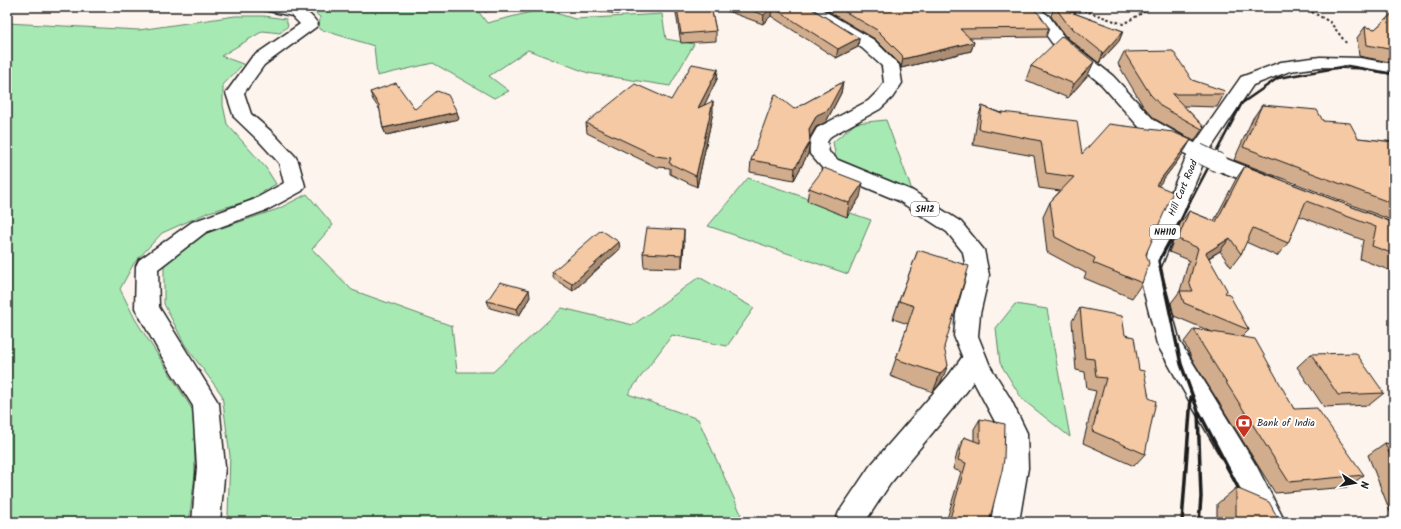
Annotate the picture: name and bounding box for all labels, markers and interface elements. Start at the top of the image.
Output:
street label: Hill Cart Road [1164,156,1202,219]
road number: SH12 [911,202,939,216]
road number: NH110 [1150,225,1180,239]
bank icon: Bank of India [1234,413,1254,438]
place label: Bank of India [1257,415,1315,431]
north arrow [1335,463,1375,503]
text: N [1354,480,1373,490]

